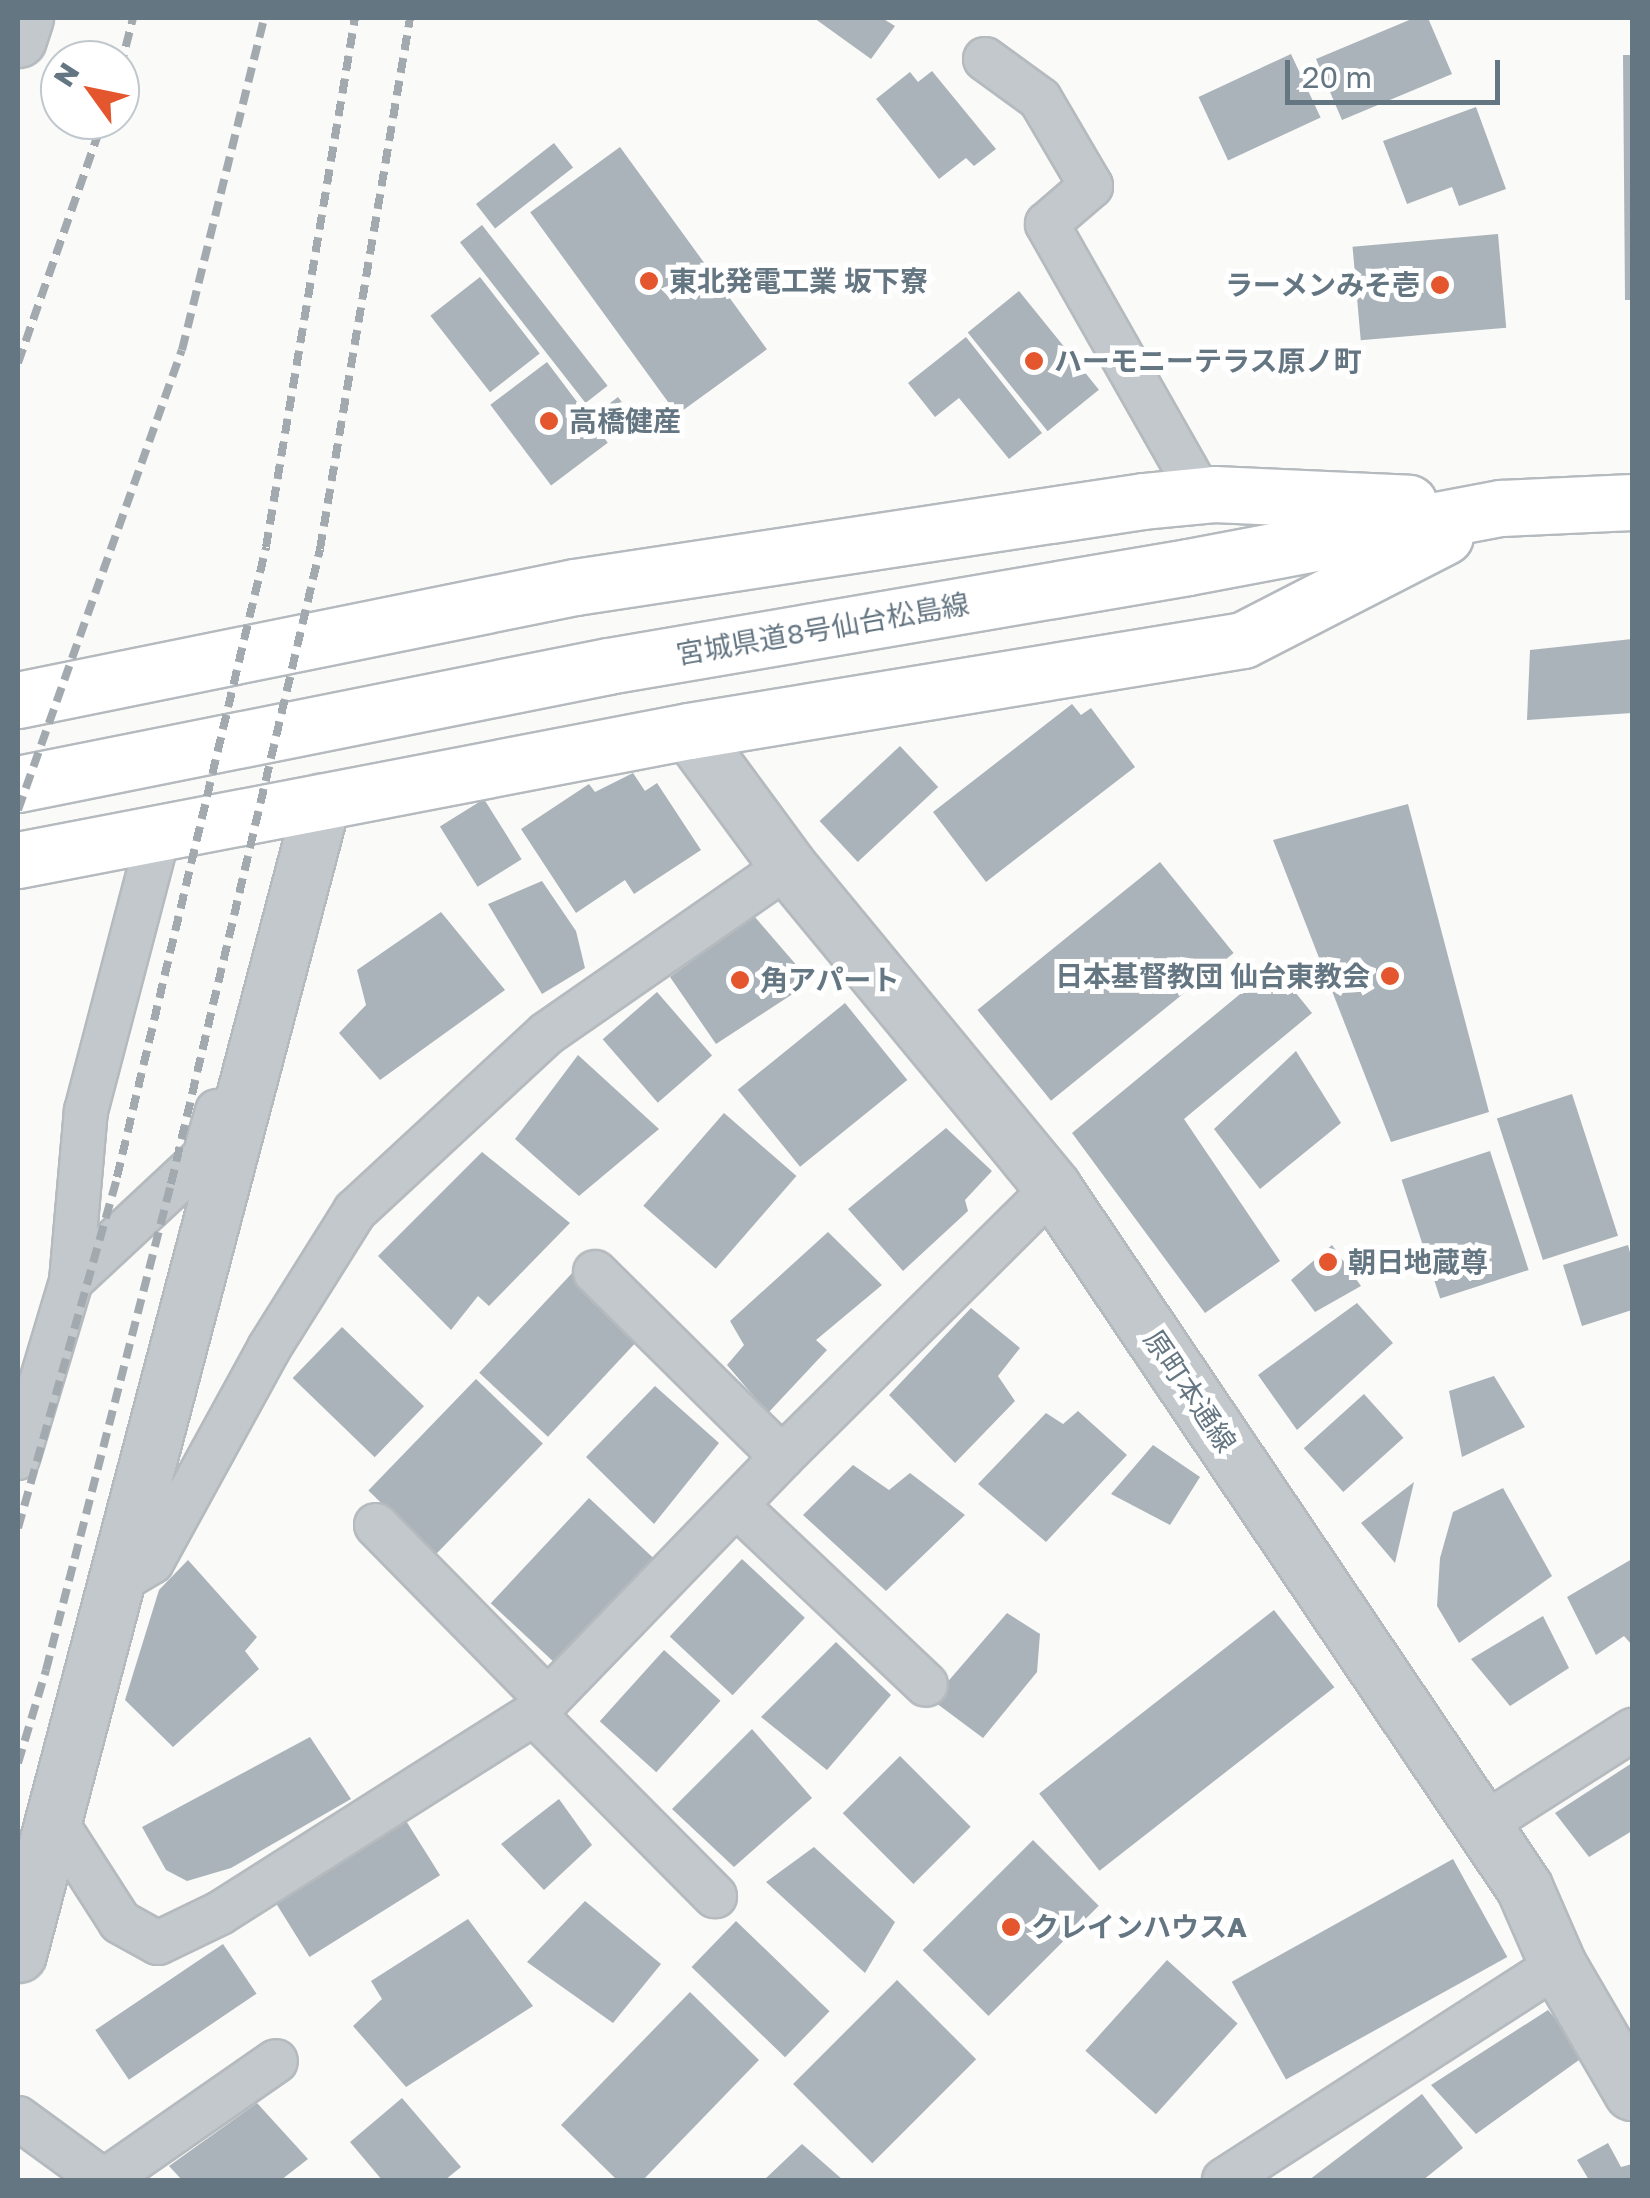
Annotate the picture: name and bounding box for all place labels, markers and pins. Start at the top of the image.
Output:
place label: 東北発電工業 坂下寮 [669,264,928,298]
place label: ラーメンみそ壱 [1224,268,1420,302]
marker: 東北発電工業 坂下寮 [638,270,660,292]
marker: ラーメンみそ壱 [1429,274,1451,296]
place label: ハーモニーテラス原ノ町 [1054,344,1362,378]
marker: ハーモニーテラス原ノ町 [1023,350,1045,372]
place label: 高橋健産 [569,404,681,438]
marker: 高橋健産 [538,410,560,432]
place label: 日本基督教団 仙台東教会 [1055,959,1370,993]
place label: 角アパート [760,963,900,997]
marker: 日本基督教団 仙台東教会 [1379,965,1401,987]
marker: 角アパート [729,969,751,991]
place label: 朝日地蔵尊 [1348,1245,1488,1279]
marker: 朝日地蔵尊 [1317,1251,1339,1273]
place label: クレインハウスA [1031,1910,1247,1944]
marker: クレインハウスA [1000,1916,1022,1938]

